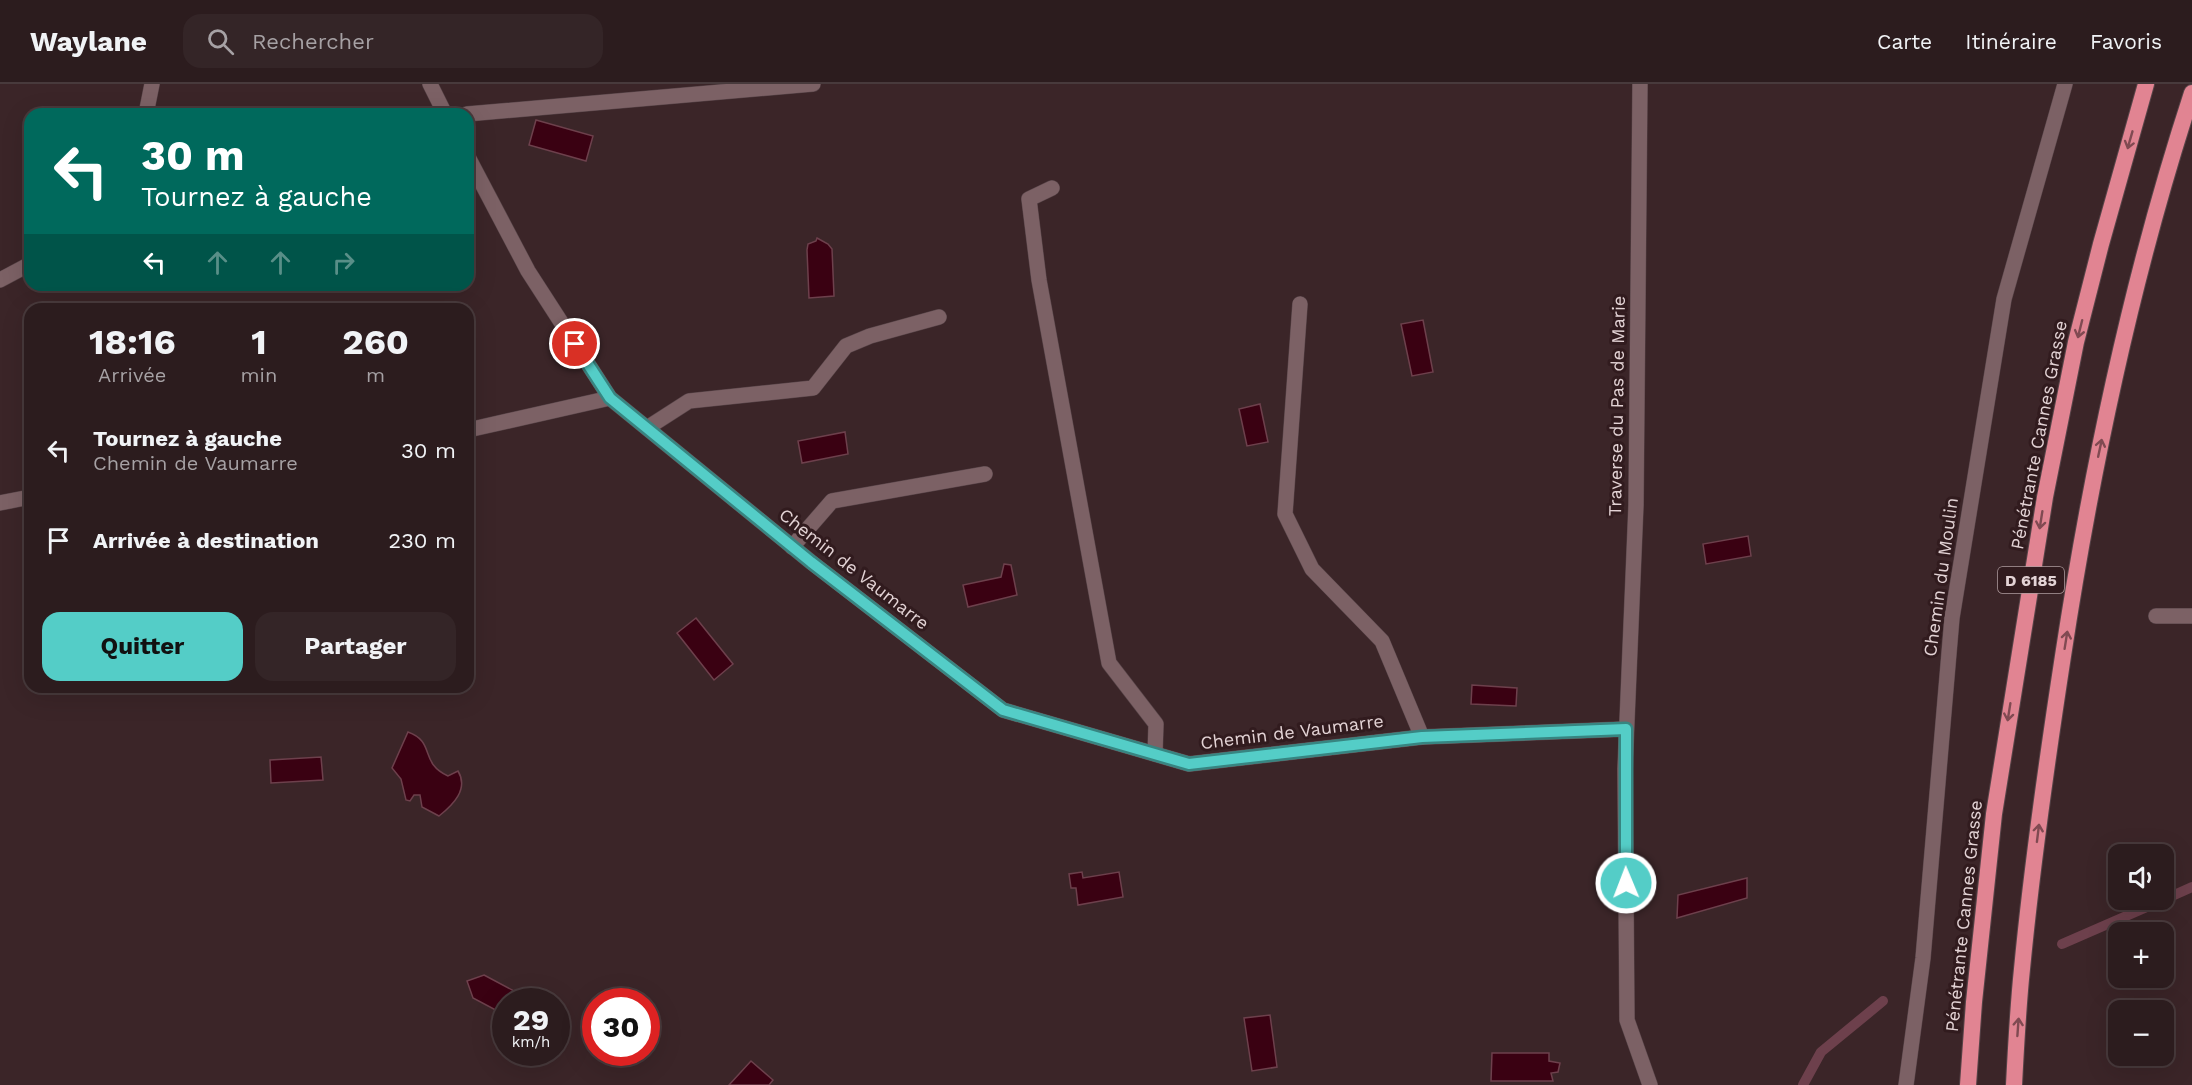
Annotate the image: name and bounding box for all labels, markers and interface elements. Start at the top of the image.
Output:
search box [183,14,603,68]
text: Waylane [30,25,147,58]
icon: search [204,25,237,58]
text: Rechercher [252,29,374,54]
text: Carte [1877,29,1932,54]
text: Itinéraire [1965,29,2057,54]
text: Favoris [2090,29,2162,54]
one-way arrow [2124,130,2135,149]
text: 30 m [141,131,245,180]
icon: left [42,132,120,210]
text: Tournez à gauche [141,181,372,213]
icon: left [138,246,171,279]
icon: ahead [201,246,234,279]
icon: ahead [264,246,297,279]
icon: right [327,246,360,279]
street label: Traverse du Pas de Marie [1604,296,1629,516]
pin [549,318,600,369]
street label: Pénétrante Cannes Grasse [2006,319,2071,551]
one-way arrow [2073,319,2085,338]
text: 18:16 [89,321,176,363]
text: 1 [251,321,267,363]
text: 260 [342,321,409,363]
icon: arrive [558,327,591,360]
text: Arrivée [98,363,166,387]
text: min [241,363,277,387]
text: m [366,363,385,387]
text: Tournez à gauche [93,426,282,451]
icon: left [42,434,75,467]
text: 30 m [401,438,456,463]
one-way arrow [2095,439,2107,458]
text: Chemin de Vaumarre [93,451,298,475]
street label: Chemin du Moulin [1919,496,1962,658]
street label: Chemin de Vaumarre [775,504,933,634]
one-way arrow [2035,509,2046,529]
icon: arrive [42,524,75,557]
text: Arrivée à destination [93,528,319,553]
text: 230 m [388,528,456,553]
road number: D 6185 [1998,567,2064,593]
button: Quitter [42,612,243,681]
button: Partager [255,612,456,681]
one-way arrow [2060,630,2071,650]
one-way arrow [2004,702,2015,722]
street label: Chemin de Vaumarre [1199,710,1385,753]
street label: Pénétrante Cannes Grasse [1941,799,1986,1033]
one-way arrow [2033,823,2044,843]
map controls [2108,844,2174,1066]
button: sound [2108,844,2174,910]
position arrow [1594,851,1658,915]
button: + [2108,922,2174,988]
speed limit sign: 30 [582,988,660,1066]
button: − [2108,1000,2174,1066]
text: 29 [513,1002,549,1037]
one-way arrow [2012,1017,2023,1037]
text: km/h [512,1033,550,1051]

